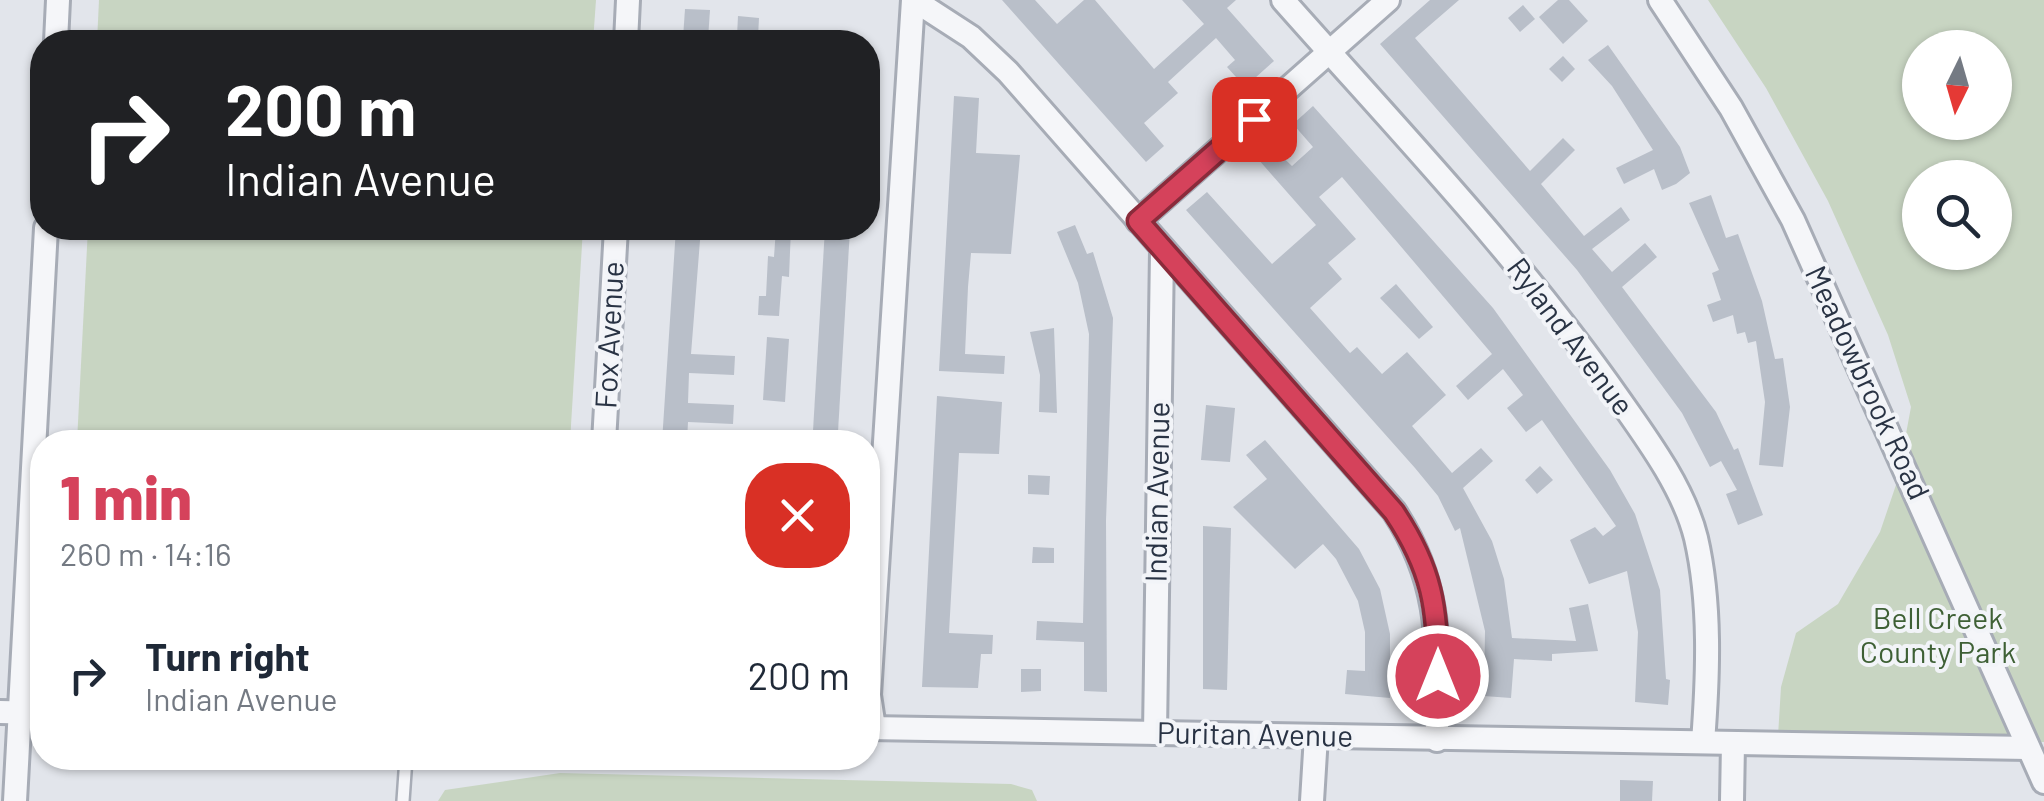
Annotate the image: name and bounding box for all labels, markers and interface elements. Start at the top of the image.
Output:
north arrow [1902,30,2012,140]
map controls [1902,30,2012,270]
text: 200 m [225,66,416,150]
icon: right [60,70,190,200]
pin [1212,77,1297,162]
icon: arrive [1227,92,1282,147]
text: Indian Avenue [225,151,496,205]
button: search [1902,160,2012,270]
street label: Ryland Avenue [1501,250,1643,422]
street label: Fox Avenue [586,260,630,409]
street label: Meadowbrook Road [1799,260,1939,505]
street label: Indian Avenue [1136,401,1176,583]
text: 1 min [60,460,192,532]
button: close [745,463,850,568]
text: 260 m · 14:16 [60,534,231,572]
park label: Bell Creek County Park [1860,599,2016,669]
position arrow [1386,624,1490,728]
text: Turn right [145,633,310,679]
icon: right [60,648,115,703]
text: 200 m [748,652,850,698]
text: Indian Avenue [145,679,338,717]
street label: Puritan Avenue [1157,713,1353,753]

